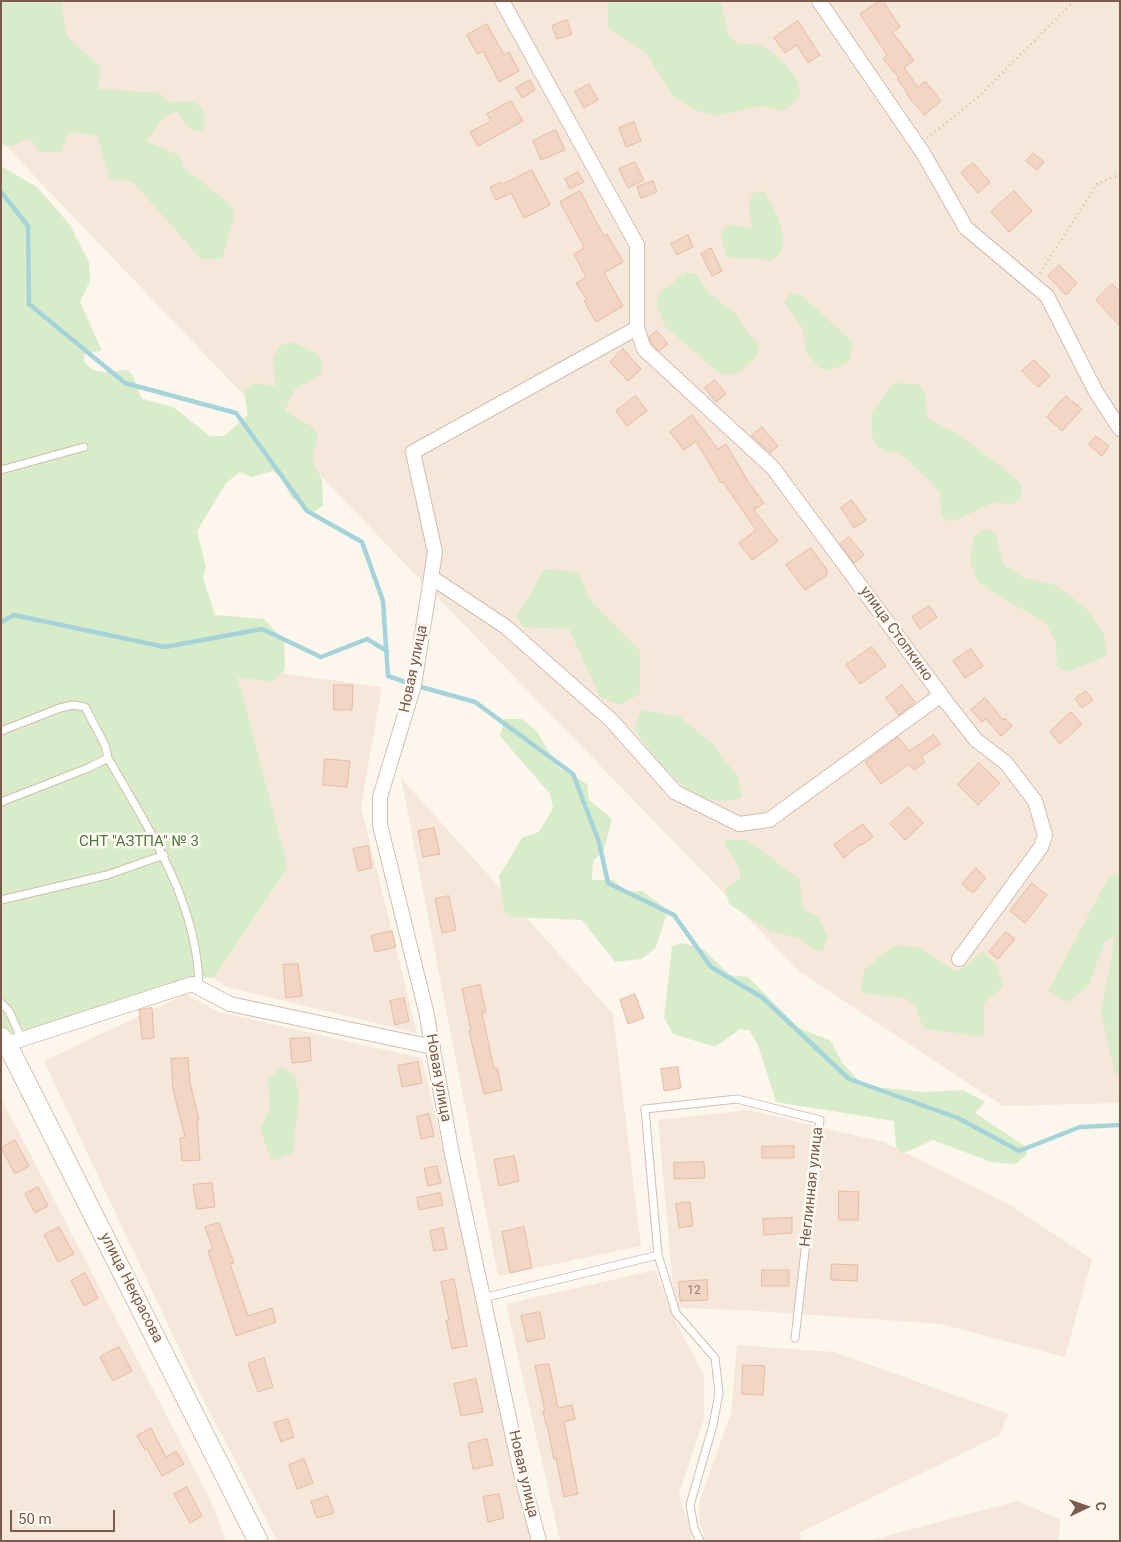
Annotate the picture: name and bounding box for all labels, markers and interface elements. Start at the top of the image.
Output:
street label: улица Стопкино [856,583,936,685]
street label: Новая улица [396,624,432,714]
park label: СНТ "АЗТПА" № 3 [79,833,199,851]
street label: Новая улица [421,1033,455,1123]
street label: Неглинная улица [797,1126,827,1248]
street label: улица Некрасова [95,1230,167,1346]
house number: 12 [687,1284,701,1298]
street label: Новая улица [504,1429,542,1519]
north arrow [1061,1482,1111,1532]
scale bar [12,1500,118,1532]
text: С [1093,1501,1109,1511]
text: 50 m [18,1510,52,1528]

